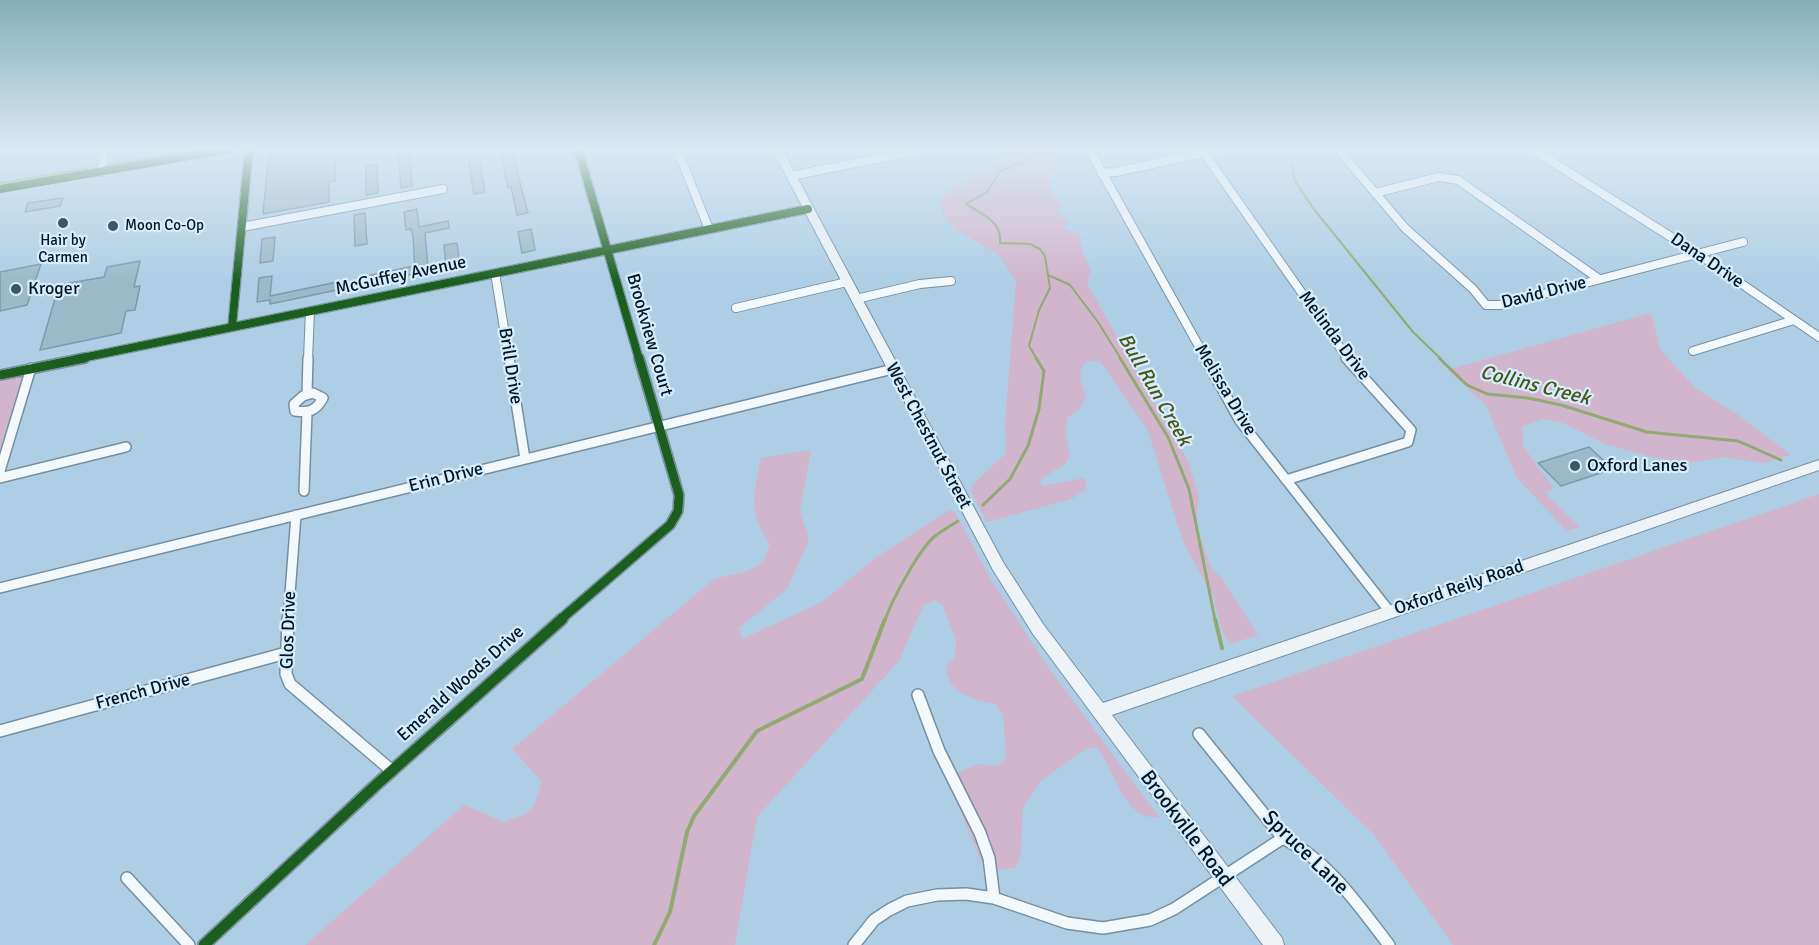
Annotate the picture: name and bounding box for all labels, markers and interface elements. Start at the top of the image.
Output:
marker: Hair by Carmen [56,216,70,230]
place label: Moon Co-Op [125,217,204,235]
marker: Moon Co-Op [106,219,120,233]
street label: Dana Drive [1666,229,1748,293]
place label: Hair by Carmen [38,232,88,267]
street label: McGuffey Avenue [334,252,468,300]
street label: Brookview Court [621,271,677,399]
street label: David Drive [1499,272,1589,314]
place label: Kroger [28,278,80,300]
marker: Kroger [9,282,23,296]
street label: Melinda Drive [1293,287,1375,385]
street label: Brill Drive [493,326,527,406]
water label: Bull Run Creek [1112,329,1196,451]
street label: Melissa Drive [1189,340,1261,440]
street label: West Chestnut Street [880,359,976,513]
water label: Collins Creek [1478,361,1592,411]
place label: Oxford Lanes [1587,455,1687,477]
street label: Erin Drive [406,458,486,498]
marker: Oxford Lanes [1568,459,1582,473]
street label: Oxford Reily Road [1391,556,1527,620]
street label: Glos Drive [277,591,301,669]
street label: Emerald Woods Drive [393,622,529,746]
street label: French Drive [94,669,192,715]
street label: Brookville Road [1134,766,1238,892]
street label: Spruce Lane [1257,806,1353,900]

